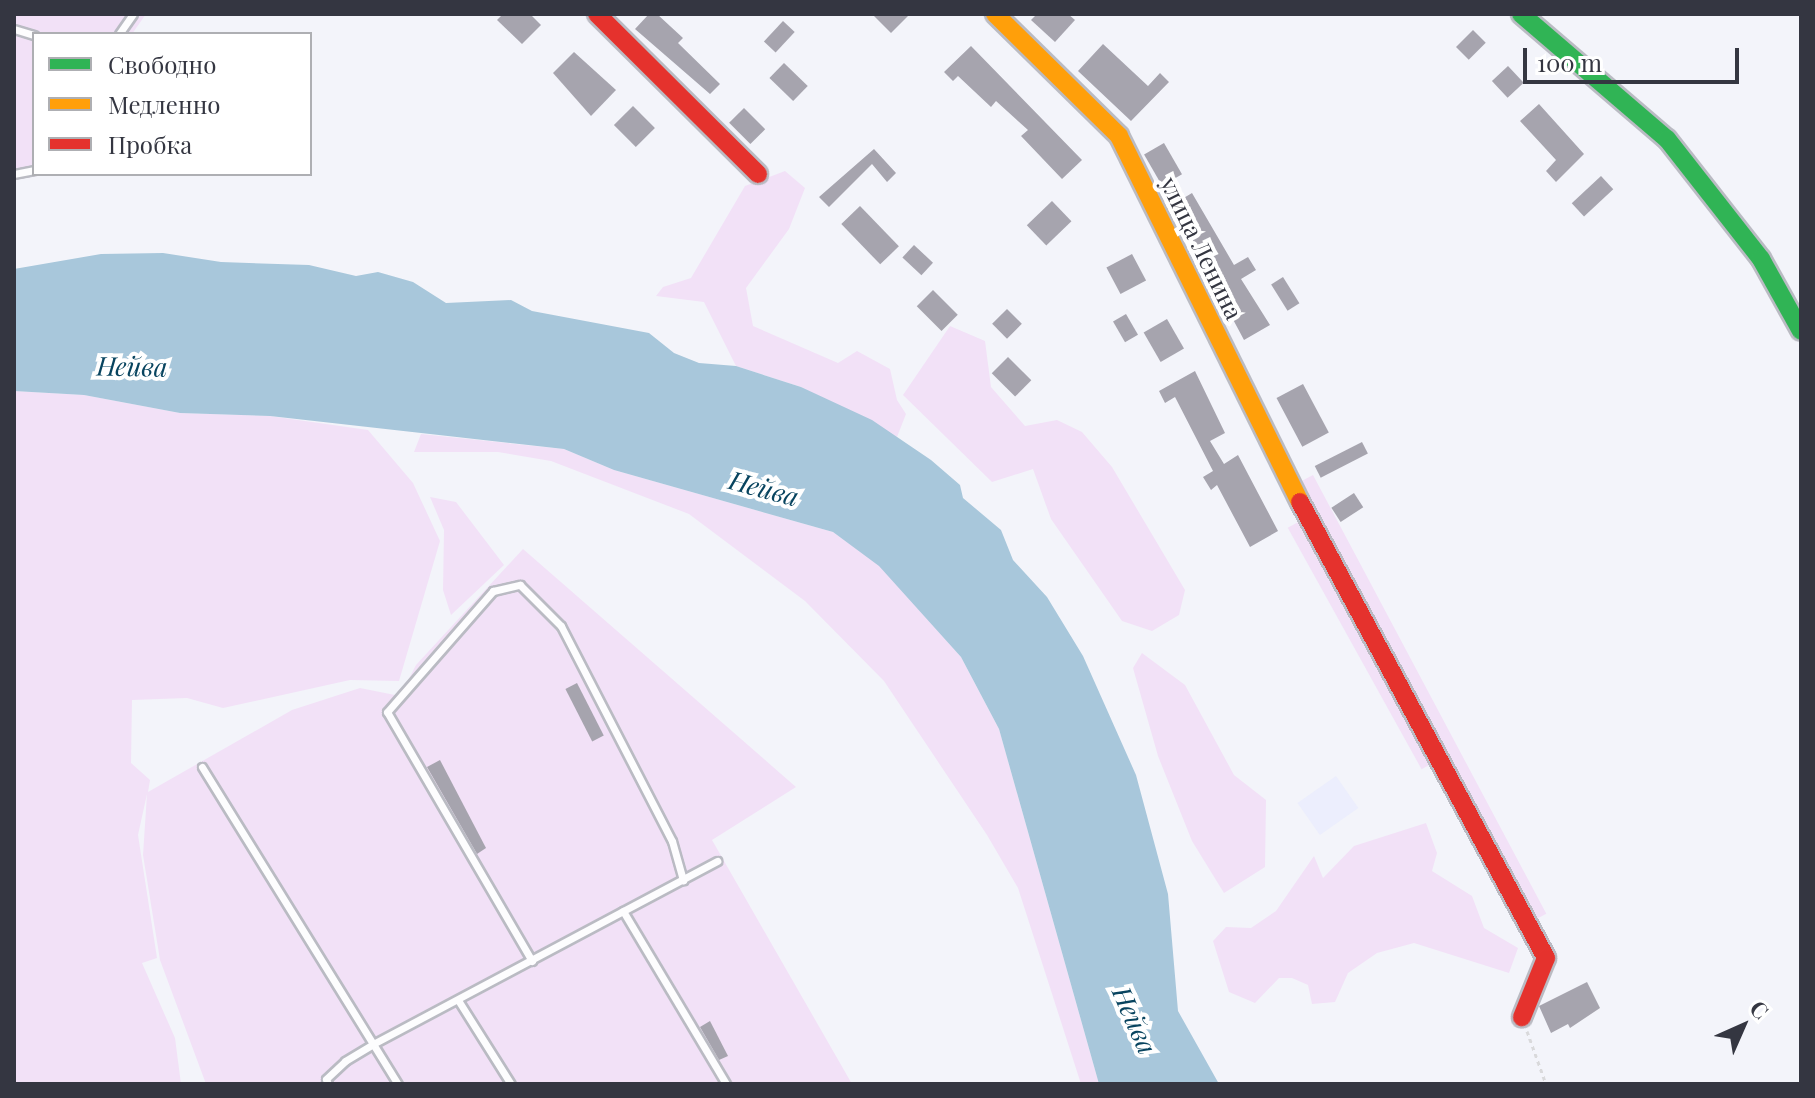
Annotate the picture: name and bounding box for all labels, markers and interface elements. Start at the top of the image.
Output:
legend [32,32,312,176]
scale bar [1527,32,1743,82]
text: 100 m [1537,46,1602,78]
text: Свободно [108,48,216,80]
text: Медленно [108,88,221,120]
text: Пробка [108,128,192,160]
street label: улица Ленина [1155,172,1249,324]
water label: Нейва [96,350,168,382]
water label: Нейва [726,464,802,512]
water label: Нейва [1106,981,1164,1059]
north arrow [1703,986,1783,1066]
text: С [1744,993,1776,1025]

